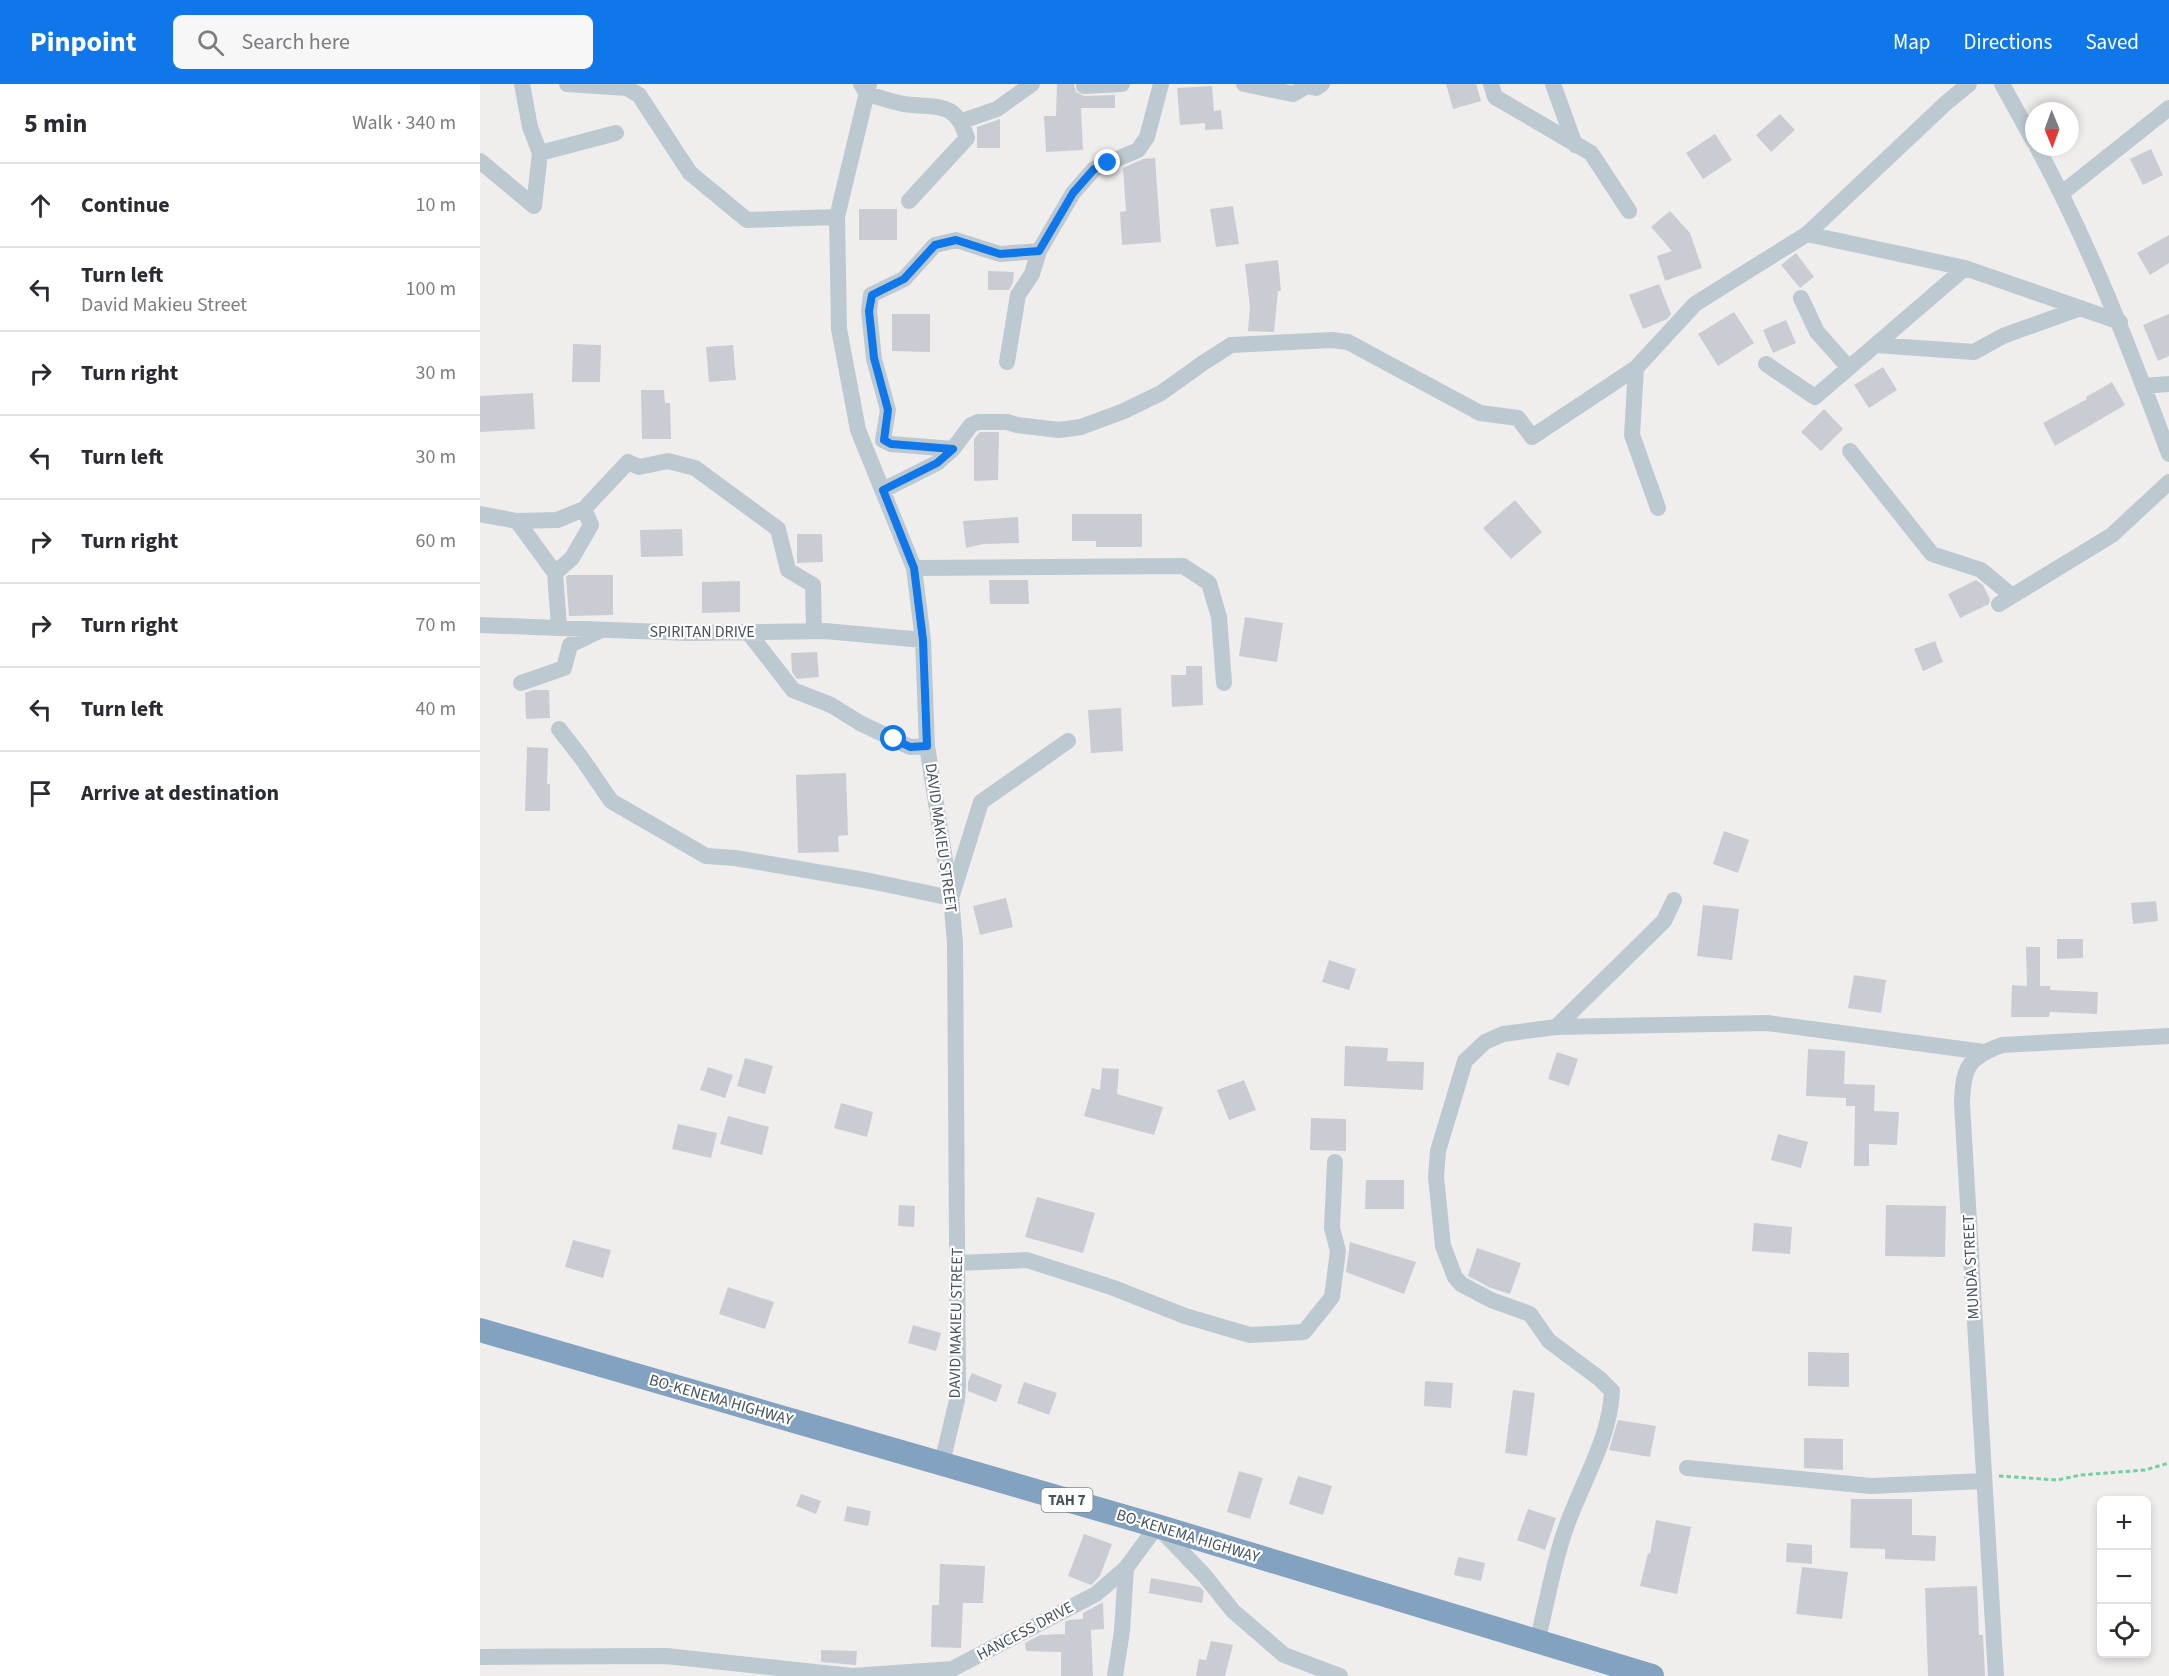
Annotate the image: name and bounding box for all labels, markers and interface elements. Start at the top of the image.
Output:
search box [173,15,593,69]
text: Pinpoint [30,22,137,62]
icon: search [194,26,227,59]
text: Search here [242,26,350,58]
text: Map [1893,27,1931,57]
text: Directions [1964,27,2052,57]
text: Saved [2085,27,2139,57]
north arrow [2025,102,2079,156]
text: 5 min [24,105,87,142]
text: Walk · 340 m [352,109,456,137]
route end [1094,149,1120,175]
icon: ahead [24,189,57,222]
text: Continue [81,189,170,221]
text: 10 m [416,191,456,219]
text: Turn left [81,259,163,291]
icon: left [24,273,57,306]
text: 100 m [406,275,456,303]
text: David Makieu Street [81,291,247,319]
icon: right [24,357,57,390]
text: Turn right [81,357,178,389]
text: 30 m [416,359,456,387]
icon: left [24,441,57,474]
text: Turn left [81,441,163,473]
text: 30 m [416,443,456,471]
icon: right [24,525,57,558]
text: Turn right [81,525,178,557]
text: 60 m [416,527,456,555]
icon: right [24,609,57,642]
text: Turn right [81,609,178,641]
text: 70 m [416,611,456,639]
street label: SPIRITAN DRIVE [649,621,755,643]
icon: left [24,693,57,726]
text: Turn left [81,693,163,725]
text: 40 m [416,695,456,723]
route start [880,725,906,751]
street label: DAVID MAKIEU STREET [920,762,962,915]
icon: arrive [24,777,57,810]
text: Arrive at destination [81,777,279,809]
street label: MUNDA STREET [1957,1213,1985,1320]
street label: DAVID MAKIEU STREET [944,1247,968,1399]
street label: BO-KENEMA HIGHWAY [647,1369,796,1431]
road number: TAH 7 [1042,1488,1092,1512]
map controls [2097,1496,2151,1658]
button: + [2097,1496,2151,1550]
street label: BO-KENEMA HIGHWAY [1114,1504,1263,1568]
button: − [2097,1550,2151,1604]
street label: HANCESS DRIVE [973,1596,1077,1666]
button: locate [2097,1604,2151,1658]

